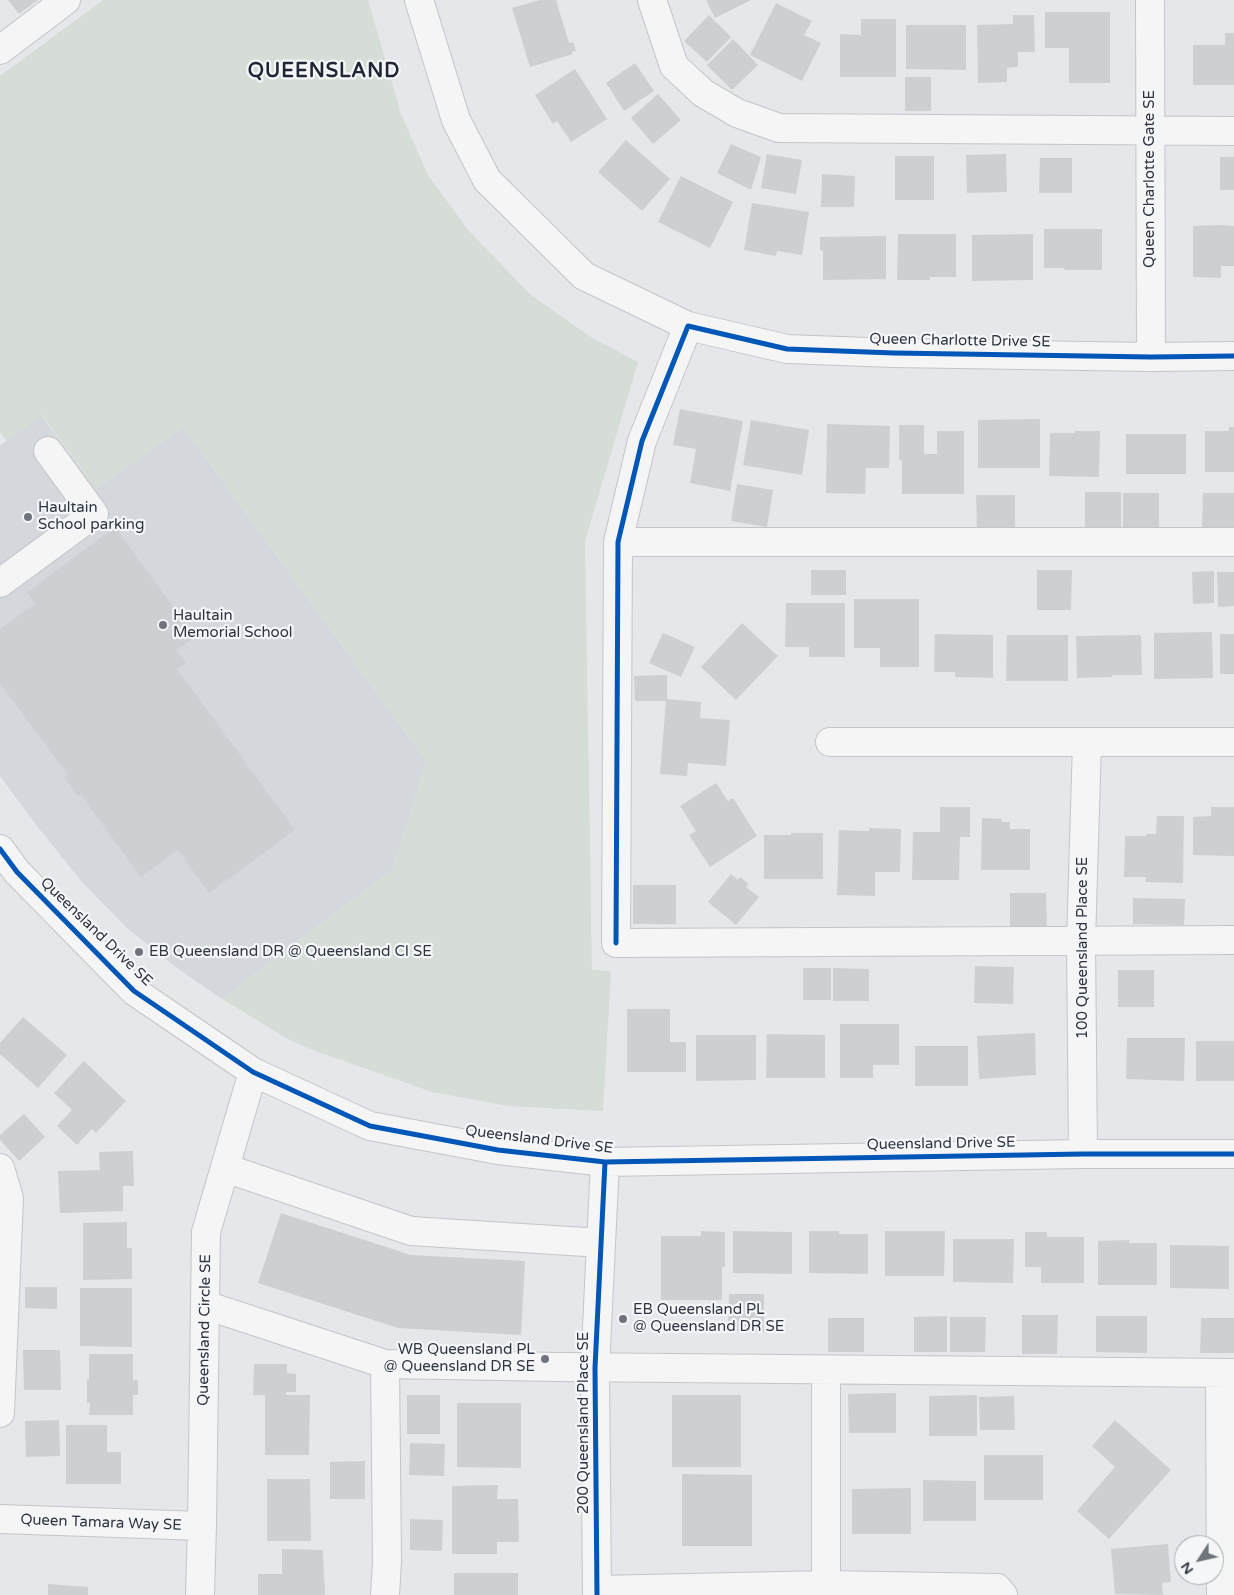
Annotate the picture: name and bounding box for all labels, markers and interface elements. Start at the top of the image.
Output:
district label: QUEENSLAND [247,60,401,84]
street label: Queen Charlotte Gate SE [1141,90,1159,268]
street label: Queen Charlotte Drive SE [869,330,1051,352]
place label: Haultain School parking [38,499,144,534]
marker: Haultain School parking [22,511,34,523]
place label: Haultain Memorial School [173,607,293,642]
marker: Haultain Memorial School [157,619,169,631]
street label: 100 Queensland Place SE [1074,857,1092,1039]
street label: Queensland Drive SE [36,874,156,990]
place label: EB Queensland DR @ Queensland CI SE [149,943,432,961]
marker: EB Queensland DR @ Queensland CI SE [133,946,145,958]
street label: Queensland Drive SE [464,1122,614,1158]
street label: Queensland Drive SE [866,1134,1016,1154]
street label: Queensland Circle SE [195,1254,215,1406]
place label: EB Queensland PL @ Queensland DR SE [633,1301,784,1336]
marker: EB Queensland PL @ Queensland DR SE [617,1313,629,1325]
street label: 200 Queensland Place SE [575,1332,593,1514]
place label: WB Queensland PL @ Queensland DR SE [384,1341,535,1376]
marker: WB Queensland PL @ Queensland DR SE [539,1353,551,1365]
street label: Queen Tamara Way SE [20,1511,182,1535]
north arrow [1174,1535,1224,1585]
text: N [1177,1559,1197,1578]

